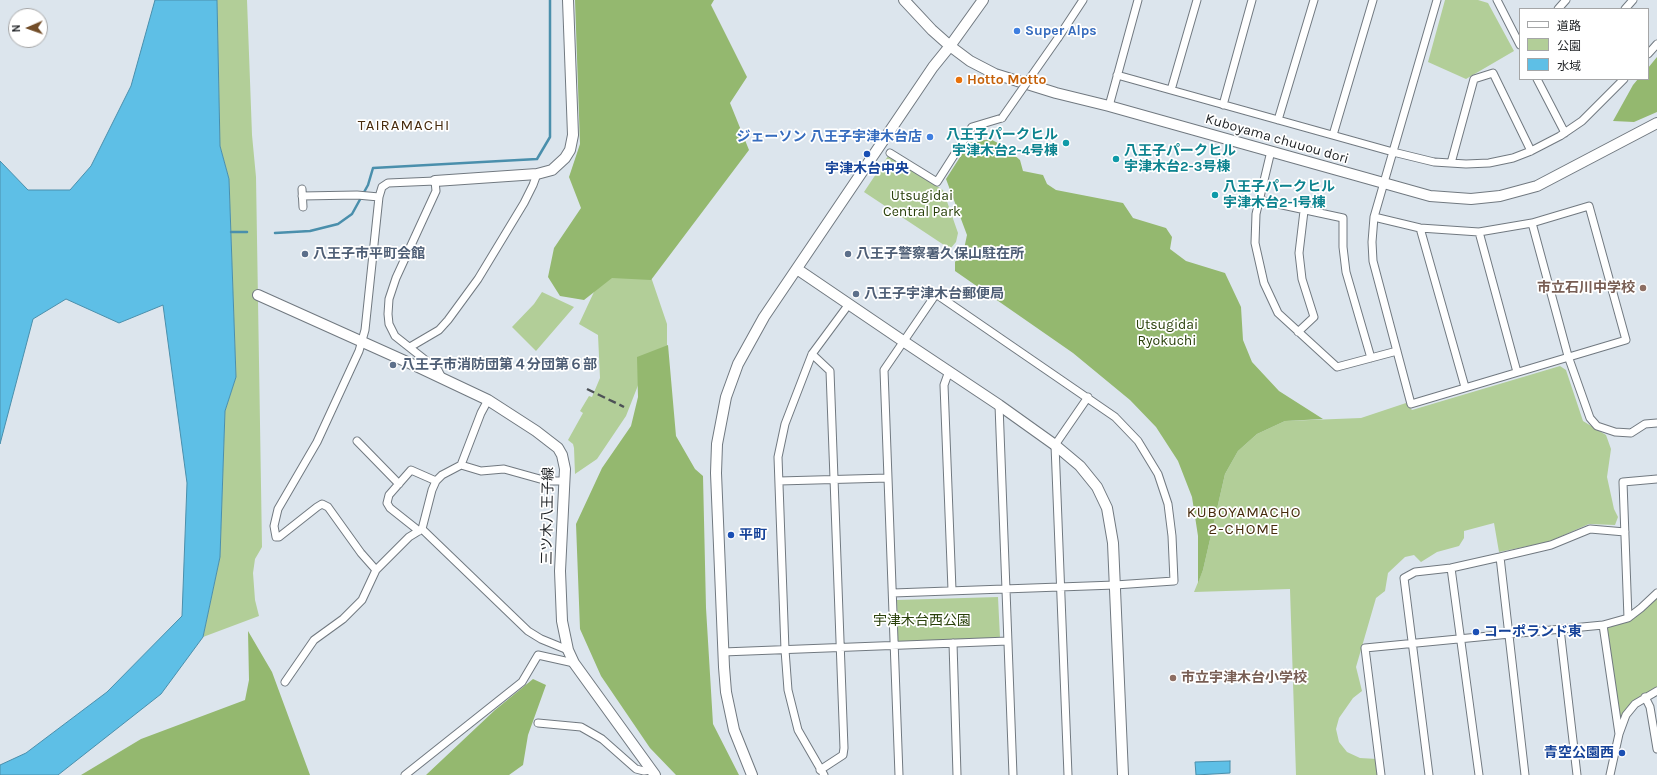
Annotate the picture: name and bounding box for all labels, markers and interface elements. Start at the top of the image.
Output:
north arrow [8,8,48,48]
legend [1519,8,1649,80]
text: 道路 [1557,19,1581,33]
place label: Super Alps [1025,23,1097,39]
text: N [10,24,23,33]
marker: Super Alps [1012,26,1022,36]
text: 公園 [1557,39,1581,53]
text: 水域 [1557,59,1581,73]
place label: Hotto Motto [967,72,1046,88]
marker: Hotto Motto [954,75,964,85]
street label: Kuboyama chuuou dori [1203,110,1351,168]
district label: TAIRAMACHI [358,117,450,135]
place label: 八王子パークヒル 宇津木台2-4号棟 [946,127,1058,160]
place label: ジェーソン 八王子宇津木台店 [736,129,922,145]
marker: ジェーソン 八王子宇津木台店 [925,132,935,142]
marker: 八王子パークヒル 宇津木台2-4号棟 [1061,138,1071,148]
place label: 八王子パークヒル 宇津木台2-3号棟 [1124,143,1236,176]
marker: 宇津木台中央 [862,149,872,159]
marker: 八王子パークヒル 宇津木台2-3号棟 [1111,154,1121,164]
place label: 宇津木台中央 [825,161,909,177]
place label: 八王子パークヒル 宇津木台2-1号棟 [1223,179,1335,212]
park label: Utsugidai Central Park [883,188,961,220]
marker: 八王子パークヒル 宇津木台2-1号棟 [1210,190,1220,200]
place label: 八王子市平町会館 [313,246,425,262]
place label: 八王子警察署久保山駐在所 [856,246,1024,262]
marker: 八王子市平町会館 [300,249,310,259]
marker: 八王子警察署久保山駐在所 [843,249,853,259]
place label: 市立石川中学校 [1537,280,1635,296]
marker: 市立石川中学校 [1638,283,1648,293]
place label: 八王子宇津木台郵便局 [864,286,1004,302]
marker: 八王子宇津木台郵便局 [851,289,861,299]
park label: Utsugidai Ryokuchi [1136,317,1198,350]
place label: 八王子市消防団第４分団第６部 [401,357,597,373]
marker: 八王子市消防団第４分団第６部 [388,360,398,370]
street label: 三ツ木八王子線 [539,467,557,565]
district label: KUBOYAMACHO 2-CHOME [1187,504,1301,539]
place label: 平町 [739,527,767,543]
marker: 平町 [726,530,736,540]
park label: 宇津木台西公園 [873,613,971,629]
place label: コーポランド東 [1484,624,1582,640]
marker: コーポランド東 [1471,627,1481,637]
place label: 市立宇津木台小学校 [1181,670,1307,686]
marker: 市立宇津木台小学校 [1168,673,1178,683]
place label: 青空公園西 [1544,745,1614,761]
marker: 青空公園西 [1617,748,1627,758]

